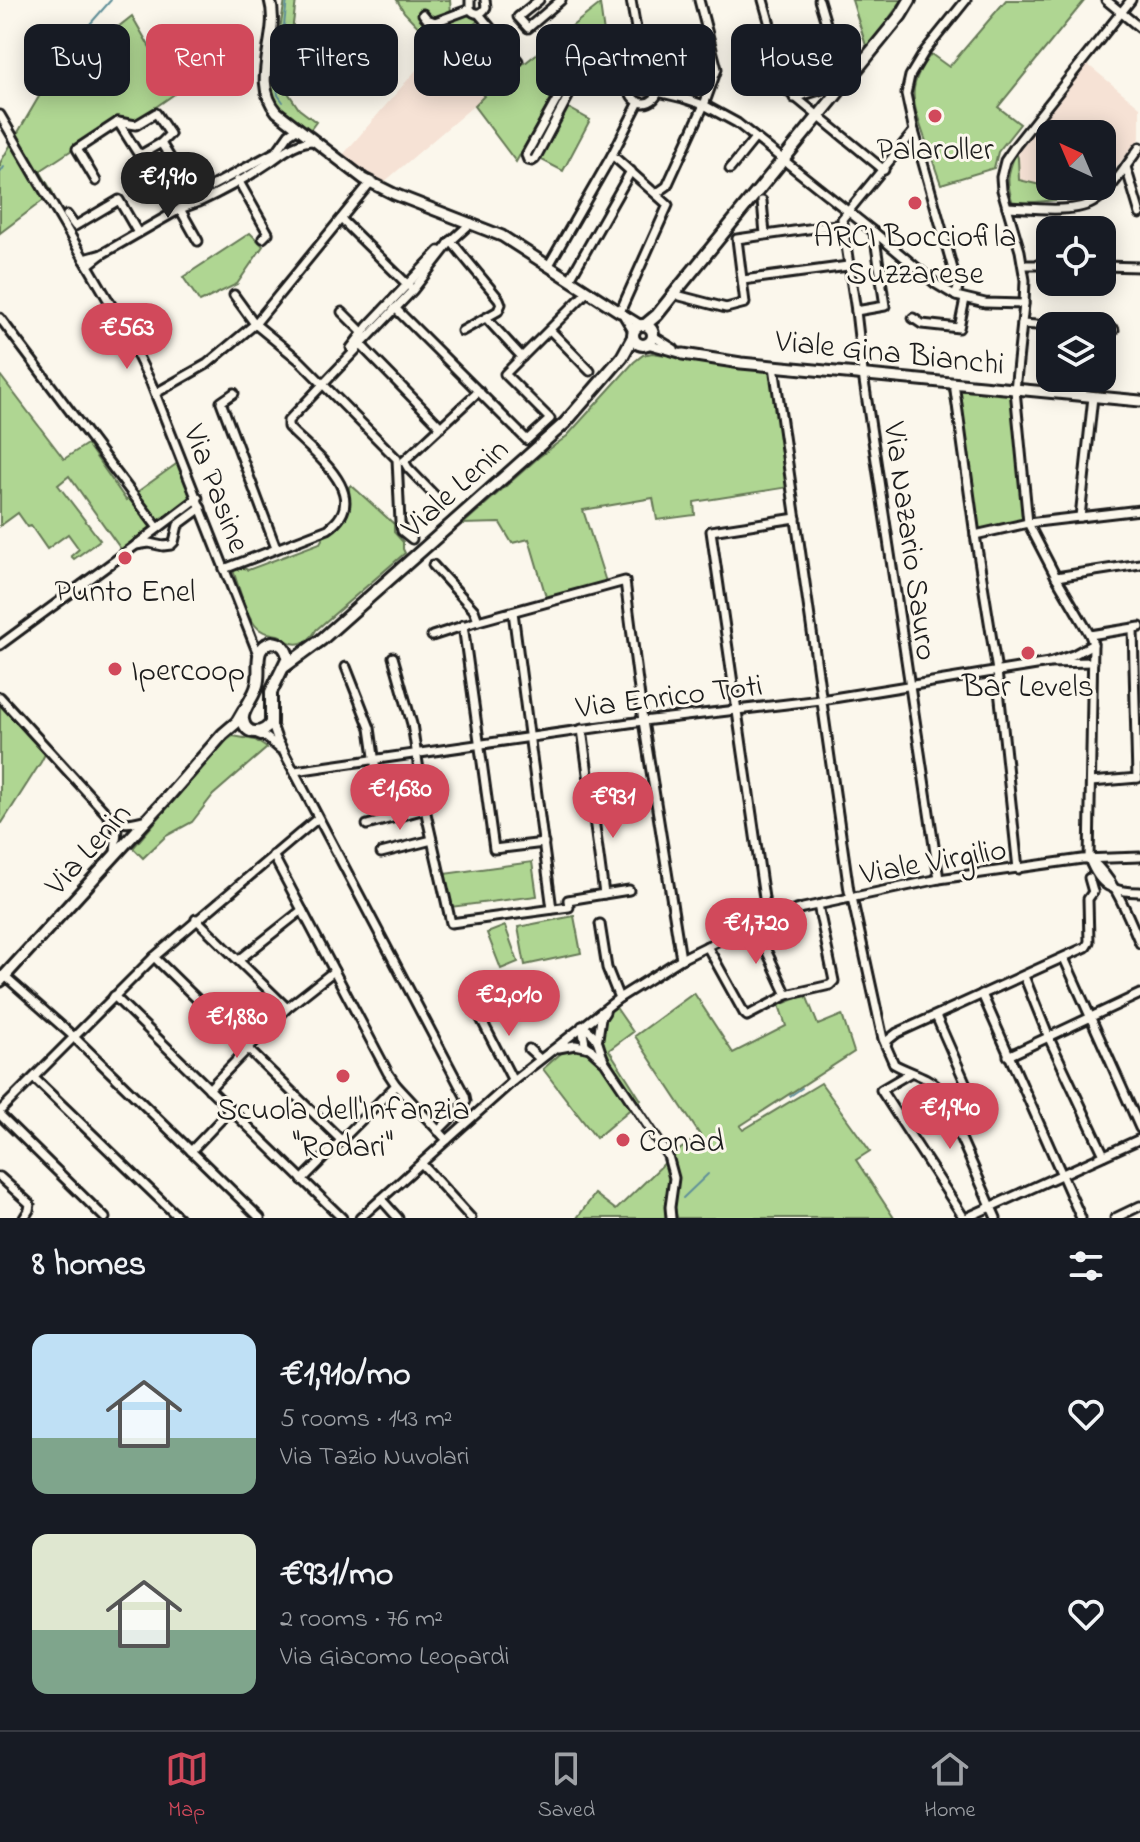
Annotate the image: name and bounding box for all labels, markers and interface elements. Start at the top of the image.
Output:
chip: Buy [24,24,130,96]
chip: Rent [146,24,254,96]
chip: Filters [270,24,398,96]
chip: New [414,24,520,96]
chip: Apartment [536,24,715,96]
chip: House [731,24,861,96]
marker: Palaroller [926,107,944,125]
north arrow [1036,120,1116,200]
map controls [1036,120,1116,392]
place label: Palaroller [876,128,994,175]
pin: €1,910 [103,152,233,220]
text: €1,910 [139,159,197,197]
marker: ARCI Bocciofila Suzzarese [906,194,924,212]
place label: ARCI Bocciofila Suzzarese [813,215,1017,299]
button: locate [1036,216,1116,296]
pin: €563 [80,303,174,371]
text: €563 [99,310,155,348]
button: layers [1036,312,1116,392]
street label: Viale Gina Bianchi [772,319,1006,390]
street label: Via Pasine [168,417,261,561]
street label: Via Nazario Sauro [868,418,949,664]
street label: Viale Lenin [391,428,521,552]
marker: Punto Enel [116,549,134,567]
place label: Punto Enel [55,570,195,617]
marker: Bar Levels [1019,644,1037,662]
place label: Ipercoop [131,649,245,696]
marker: Ipercoop [106,660,124,678]
street label: Via Enrico Toti [572,664,765,733]
place label: Bar Levels [961,665,1094,712]
pin: €1,680 [335,764,465,832]
text: €1,680 [368,771,432,809]
pin: €931 [566,772,660,840]
text: €931 [591,779,635,817]
street label: Via Lenin [34,793,144,908]
street label: Viale Virgilio [856,827,1010,900]
pin: €1,720 [691,898,821,966]
text: €1,720 [723,905,789,943]
pin: €2,010 [444,970,574,1038]
text: €2,010 [476,977,542,1015]
pin: €1,880 [172,992,302,1060]
text: €1,880 [206,999,268,1037]
marker: Scuola dell'Infanzia "Rodari" [334,1067,352,1085]
pin: €1,940 [885,1083,1015,1151]
place label: Scuola dell'Infanzia "Rodari" [216,1088,470,1172]
text: €1,940 [920,1090,980,1128]
place label: Conad [639,1120,724,1167]
marker: Conad [614,1131,632,1149]
text: 8 homes [32,1241,146,1291]
icon: filters [1064,1244,1108,1288]
text: €1,910/mo [280,1351,411,1401]
icon: home [96,1366,192,1462]
icon: heart [1064,1392,1108,1436]
text: 5 rooms · 143 m² [280,1401,453,1439]
text: Via Tazio Nuvolari [280,1439,470,1477]
text: €931/mo [280,1551,393,1601]
icon: home [96,1566,192,1662]
icon: heart [1064,1592,1108,1636]
text: 2 rooms · 76 m² [280,1601,443,1639]
text: Via Giacomo Leopardi [280,1639,509,1677]
tab: Map [165,1747,209,1827]
tab: Saved [538,1747,595,1827]
tab: Home [924,1747,975,1827]

